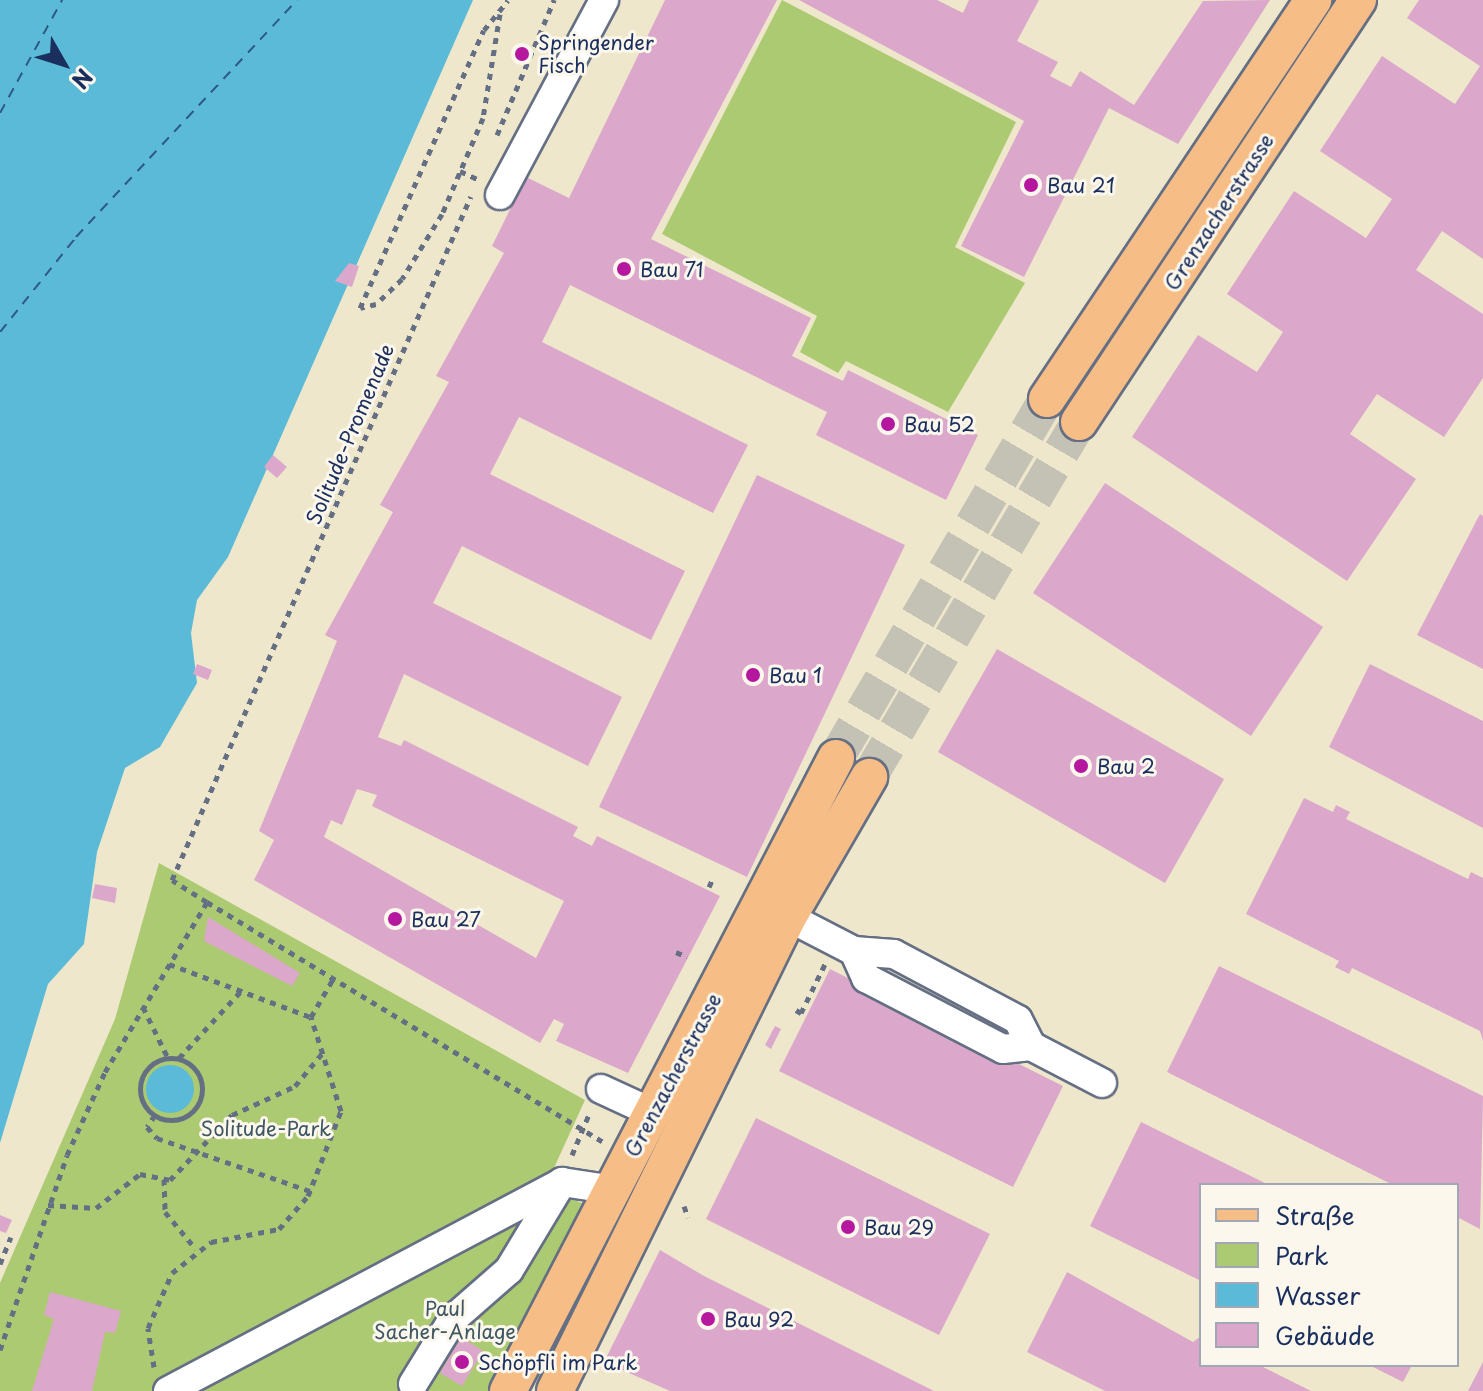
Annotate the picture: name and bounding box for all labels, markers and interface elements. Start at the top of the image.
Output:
north arrow [24,24,104,104]
place label: Springender Fisch [538,30,654,77]
marker: Springender Fisch [513,45,531,63]
text: N [65,62,101,97]
street label: Grenzacherstrasse [1160,129,1278,295]
place label: Bau 21 [1047,173,1114,197]
marker: Bau 21 [1022,176,1040,194]
place label: Bau 71 [640,257,703,281]
marker: Bau 71 [615,260,633,278]
street label: Solitude-Promenade [301,340,399,528]
place label: Bau 52 [904,412,974,436]
marker: Bau 52 [879,415,897,433]
place label: Bau 1 [769,663,822,687]
marker: Bau 1 [744,666,762,684]
place label: Bau 2 [1097,754,1155,778]
marker: Bau 2 [1072,757,1090,775]
place label: Bau 27 [411,907,480,931]
marker: Bau 27 [386,910,404,928]
street label: Grenzacherstrasse [620,989,726,1161]
park label: Solitude-Park [201,1116,331,1140]
legend [1199,1183,1459,1367]
text: Straße [1275,1197,1354,1233]
place label: Bau 29 [864,1215,933,1239]
marker: Bau 29 [839,1218,857,1236]
text: Park [1275,1237,1329,1273]
text: Wasser [1275,1277,1360,1313]
park label: Paul Sacher-Anlage [374,1296,516,1343]
place label: Bau 92 [724,1307,793,1331]
marker: Bau 92 [699,1310,717,1328]
text: Gebäude [1275,1317,1375,1353]
place label: Schöpfli im Park [478,1350,637,1374]
marker: Schöpfli im Park [453,1353,471,1371]

